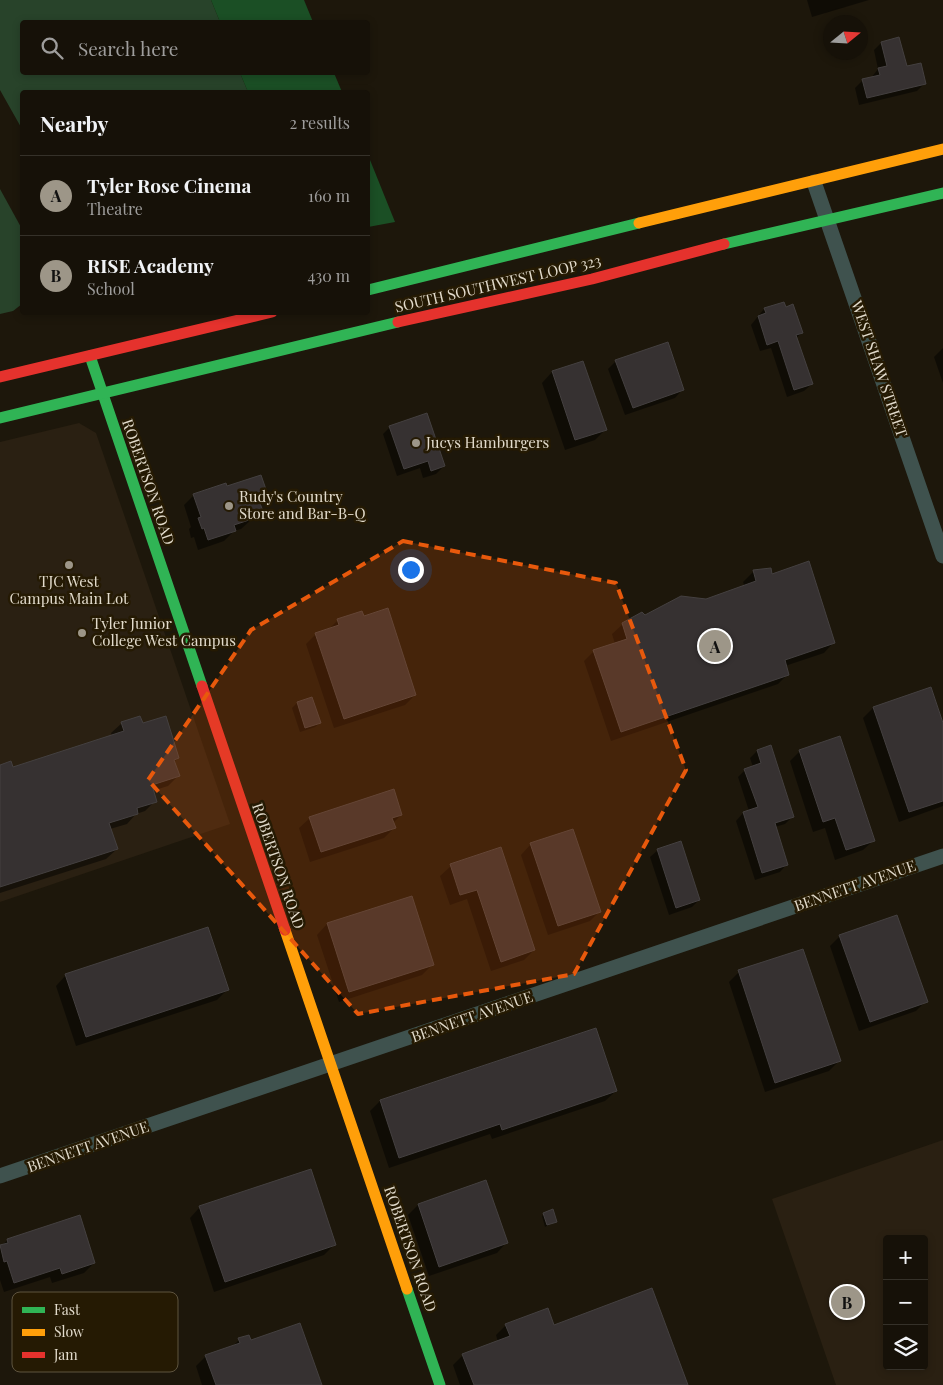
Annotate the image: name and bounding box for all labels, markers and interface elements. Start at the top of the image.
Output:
north arrow [823,15,868,60]
search box [20,20,370,75]
icon: search [38,34,66,62]
text: Search here [78,35,178,61]
text: Nearby [40,109,109,137]
text: 2 results [290,112,350,133]
text: Tyler Rose Cinema [87,172,251,198]
text: A [51,185,61,206]
text: 160 m [308,185,350,206]
text: Theatre [87,198,143,219]
street label: SOUTH SOUTHWEST LOOP 323 [393,249,603,317]
text: RISE Academy [87,252,214,278]
text: B [51,265,61,286]
text: 430 m [307,265,350,286]
text: School [87,278,135,299]
street label: WEST SHAW STREET [847,297,913,440]
street label: ROBERTSON ROAD [118,416,180,547]
place label: Jucys Hamburgers [425,432,549,452]
marker: Jucys Hamburgers [410,437,422,449]
place label: Rudy's Country Store and Bar-B-Q [239,486,367,523]
marker: Rudy's Country Store and Bar-B-Q [223,500,235,512]
your location [398,557,424,583]
marker: TJC West Campus Main Lot [63,559,75,571]
place label: TJC West Campus Main Lot [10,571,129,608]
place label: Tyler Junior College West Campus [92,613,236,650]
marker: Tyler Junior College West Campus [76,627,88,639]
pin: A [699,627,731,665]
street label: ROBERTSON ROAD [248,800,310,931]
street label: BENNETT AVENUE [791,855,918,915]
street label: BENNETT AVENUE [408,986,535,1046]
street label: BENNETT AVENUE [24,1116,151,1176]
street label: ROBERTSON ROAD [380,1183,442,1314]
map controls [883,1235,928,1370]
button: + [883,1235,928,1280]
button: − [883,1280,928,1325]
pin: B [831,1283,863,1321]
legend [12,1292,178,1372]
text: Fast [54,1300,81,1319]
text: Slow [54,1322,84,1341]
button: layers [883,1325,928,1370]
text: Jam [53,1345,78,1364]

